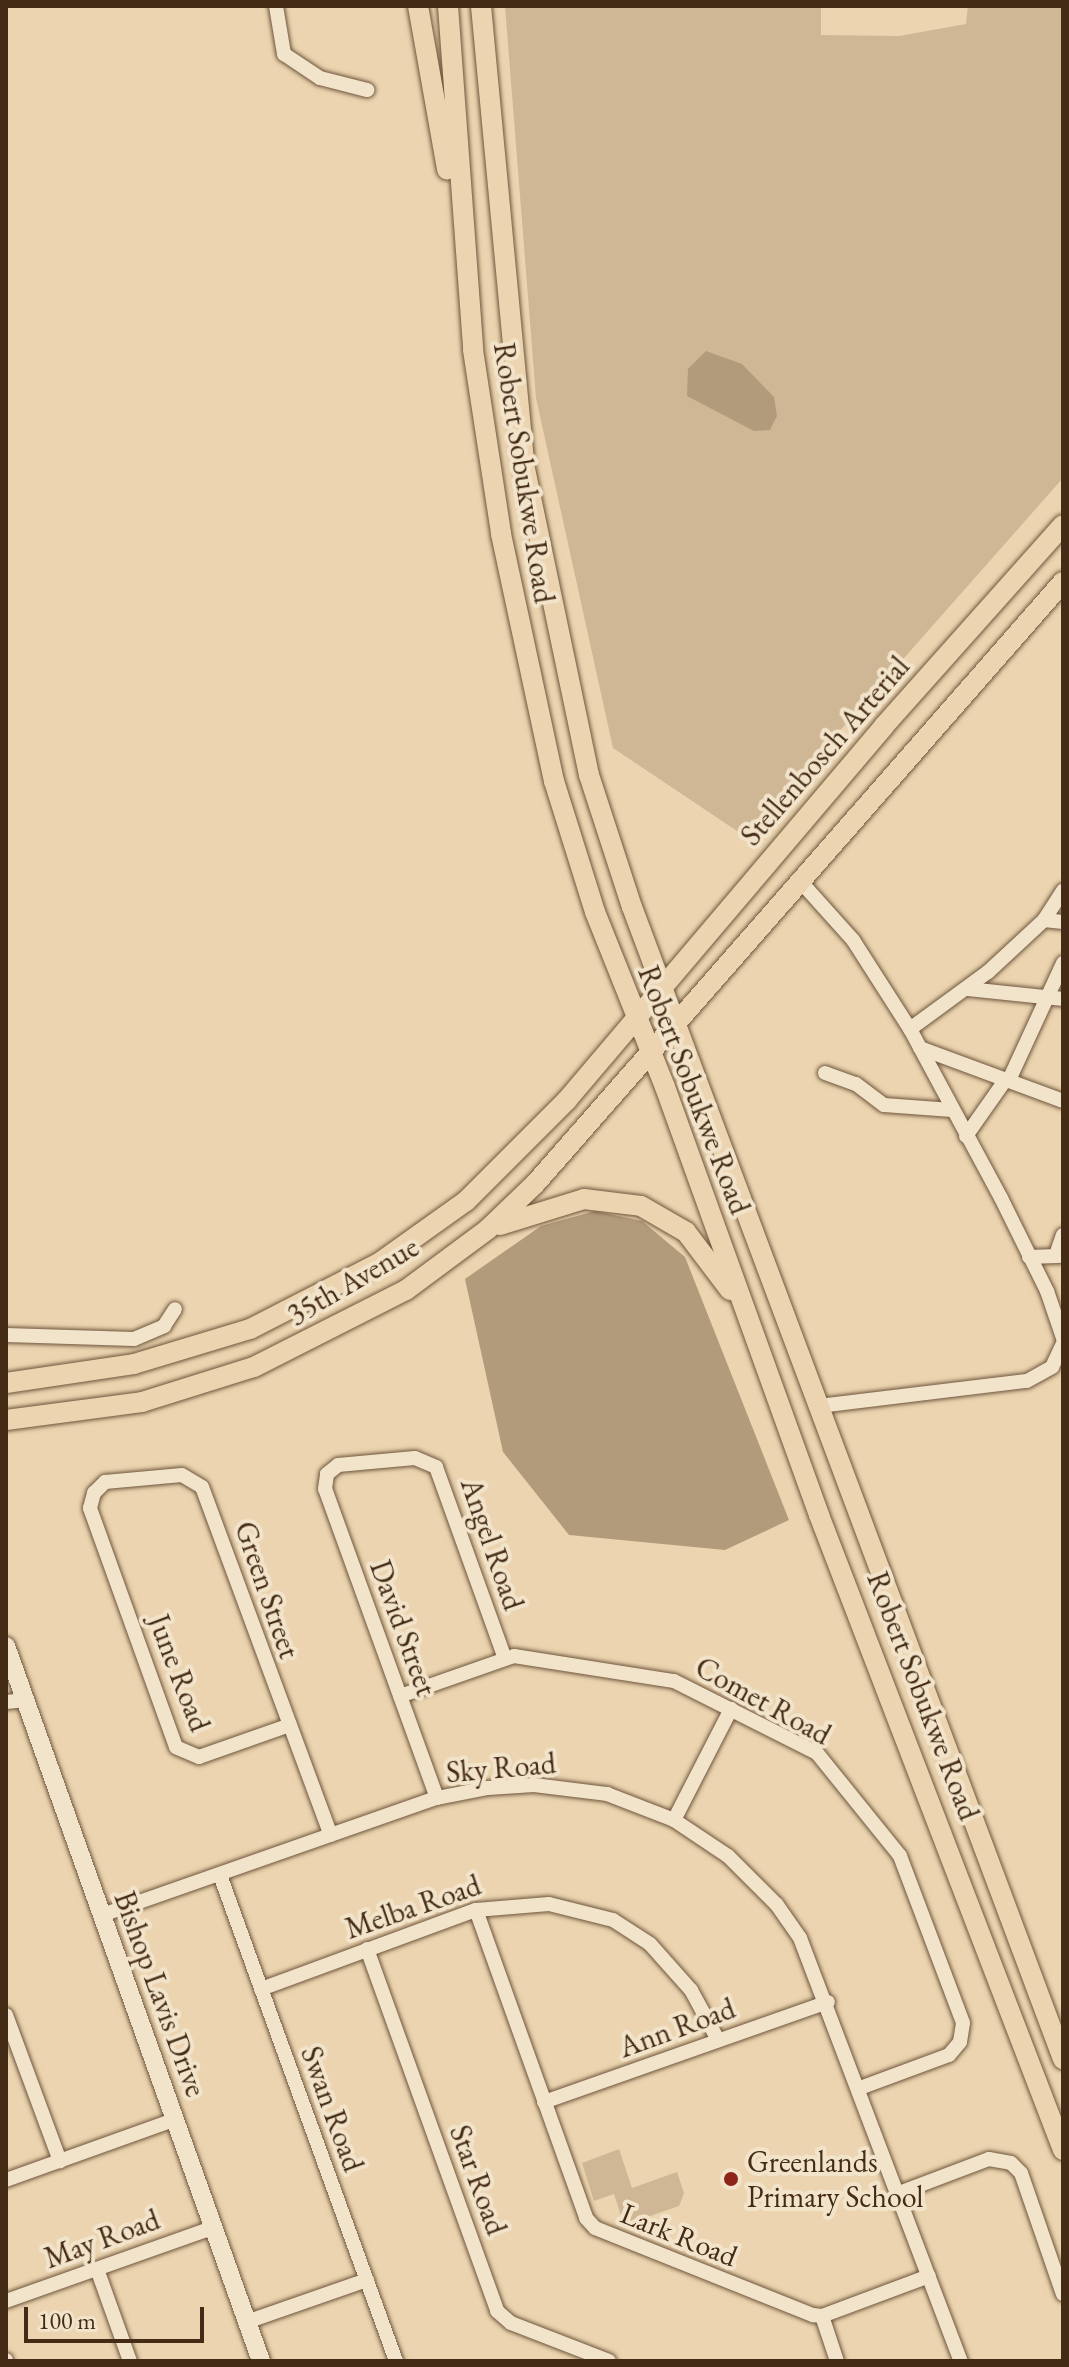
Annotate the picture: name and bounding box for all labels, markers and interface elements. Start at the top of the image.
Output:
street label: Robert Sobukwe Road [486,340,562,606]
street label: Stellenbosch Arterial [733,649,917,853]
street label: Robert Sobukwe Road [630,961,758,1219]
street label: 35th Avenue [281,1229,425,1333]
street label: Angel Road [453,1473,531,1615]
street label: Green Street [227,1517,307,1663]
street label: David Street [362,1555,444,1701]
street label: Robert Sobukwe Road [859,1567,987,1825]
street label: June Road [140,1609,218,1737]
street label: Comet Road [689,1649,837,1753]
street label: Sky Road [445,1745,557,1791]
street label: Melba Road [341,1867,485,1947]
street label: Bishop Lavis Drive [106,1887,214,2101]
street label: Ann Road [614,1990,740,2066]
street label: Swan Road [293,2041,371,2177]
street label: Star Road [442,2120,514,2240]
place label: Greenlands Primary School [747,2144,923,2214]
marker: Greenlands Primary School [722,2170,740,2188]
street label: Lark Road [616,2195,742,2275]
street label: May Road [39,2202,165,2276]
scale bar [28,2291,208,2341]
text: 100 m [38,2305,96,2336]

